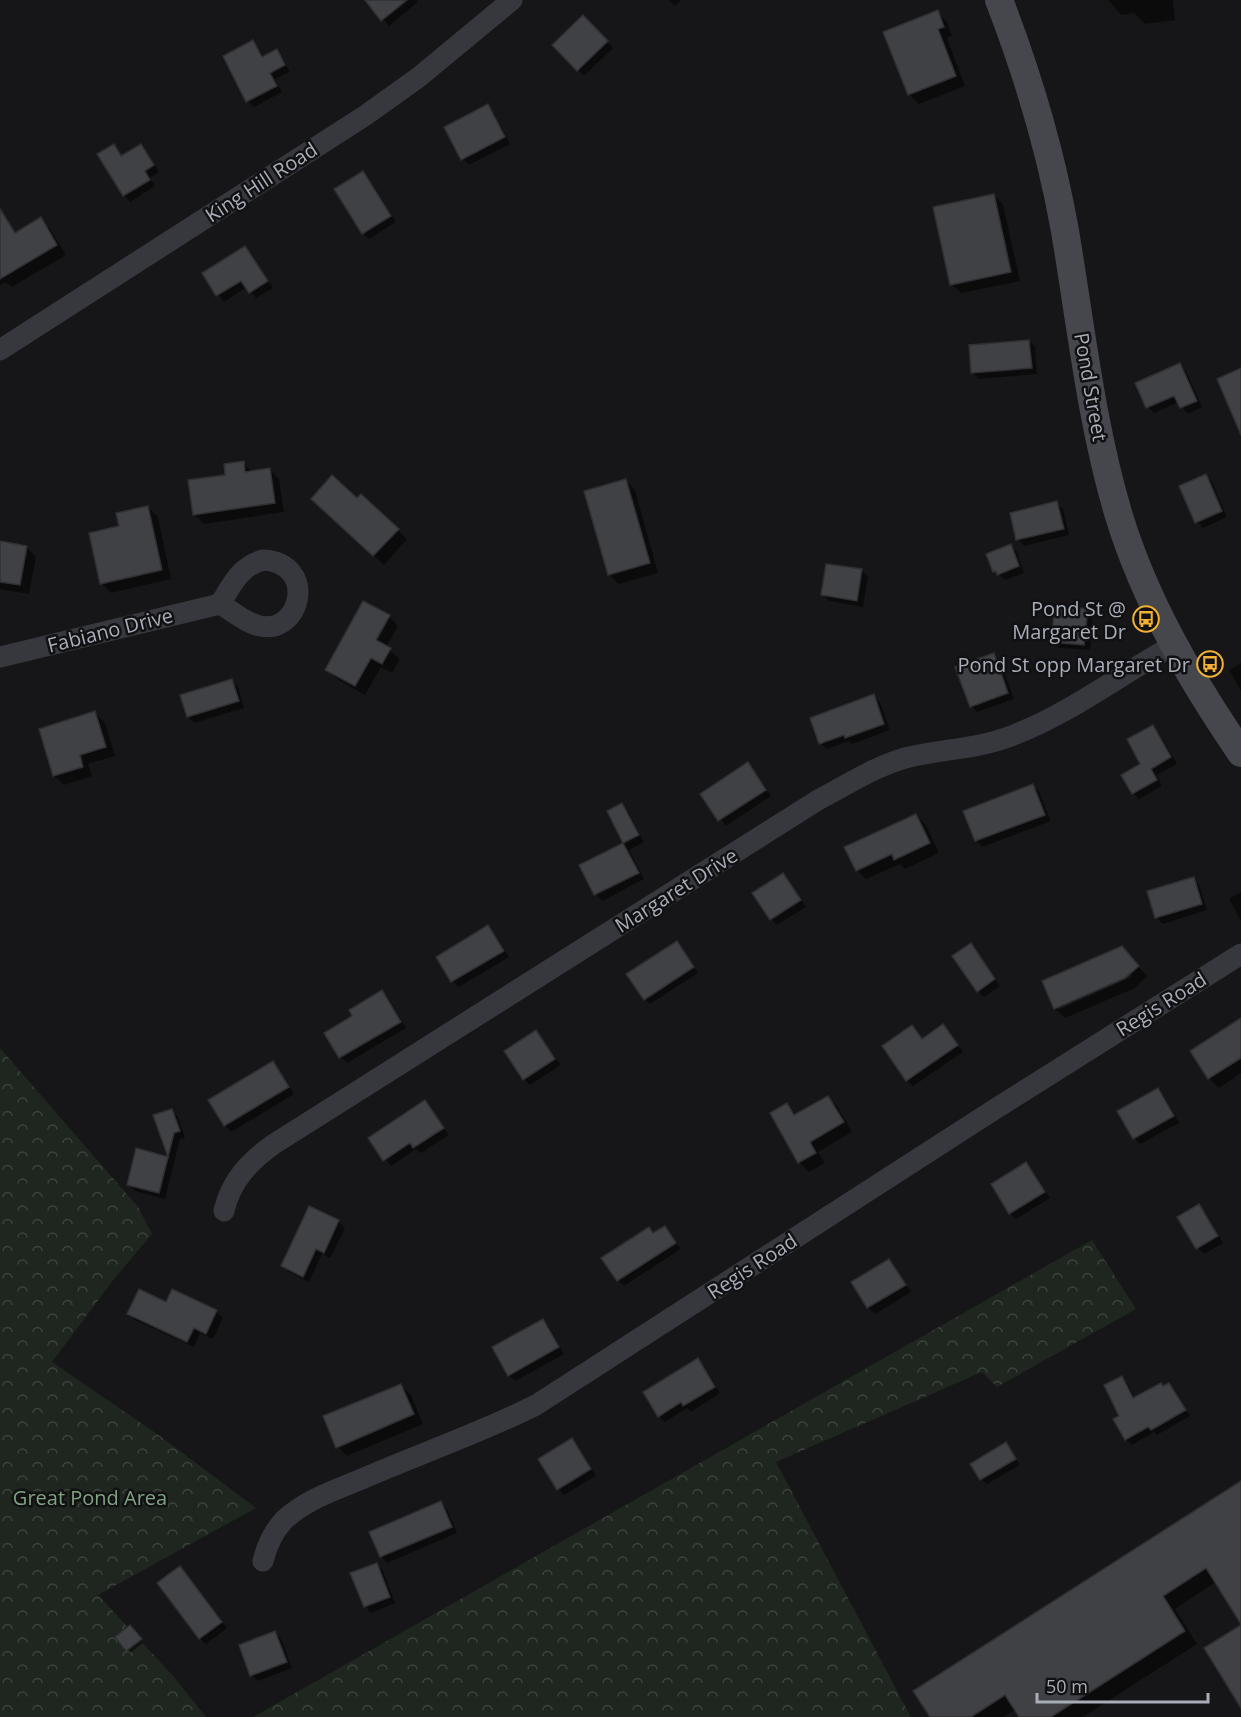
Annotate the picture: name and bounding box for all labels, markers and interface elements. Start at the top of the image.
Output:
street label: King Hill Road [200,136,322,228]
street label: Pond Street [1068,331,1114,443]
place label: Pond St @ Margaret Dr [1012,595,1126,645]
street label: Fabiano Drive [44,601,176,659]
bus stop icon: Pond St @ Margaret Dr [1131,604,1161,634]
bus stop icon: Pond St opp Margaret Dr [1195,649,1225,679]
place label: Pond St opp Margaret Dr [958,651,1190,678]
street label: Margaret Drive [610,841,742,939]
street label: Regis Road [1111,966,1211,1042]
street label: Regis Road [702,1227,802,1305]
park label: Great Pond Area [13,1484,167,1511]
scale bar [1037,1666,1208,1704]
text: 50 m [1046,1674,1088,1698]

